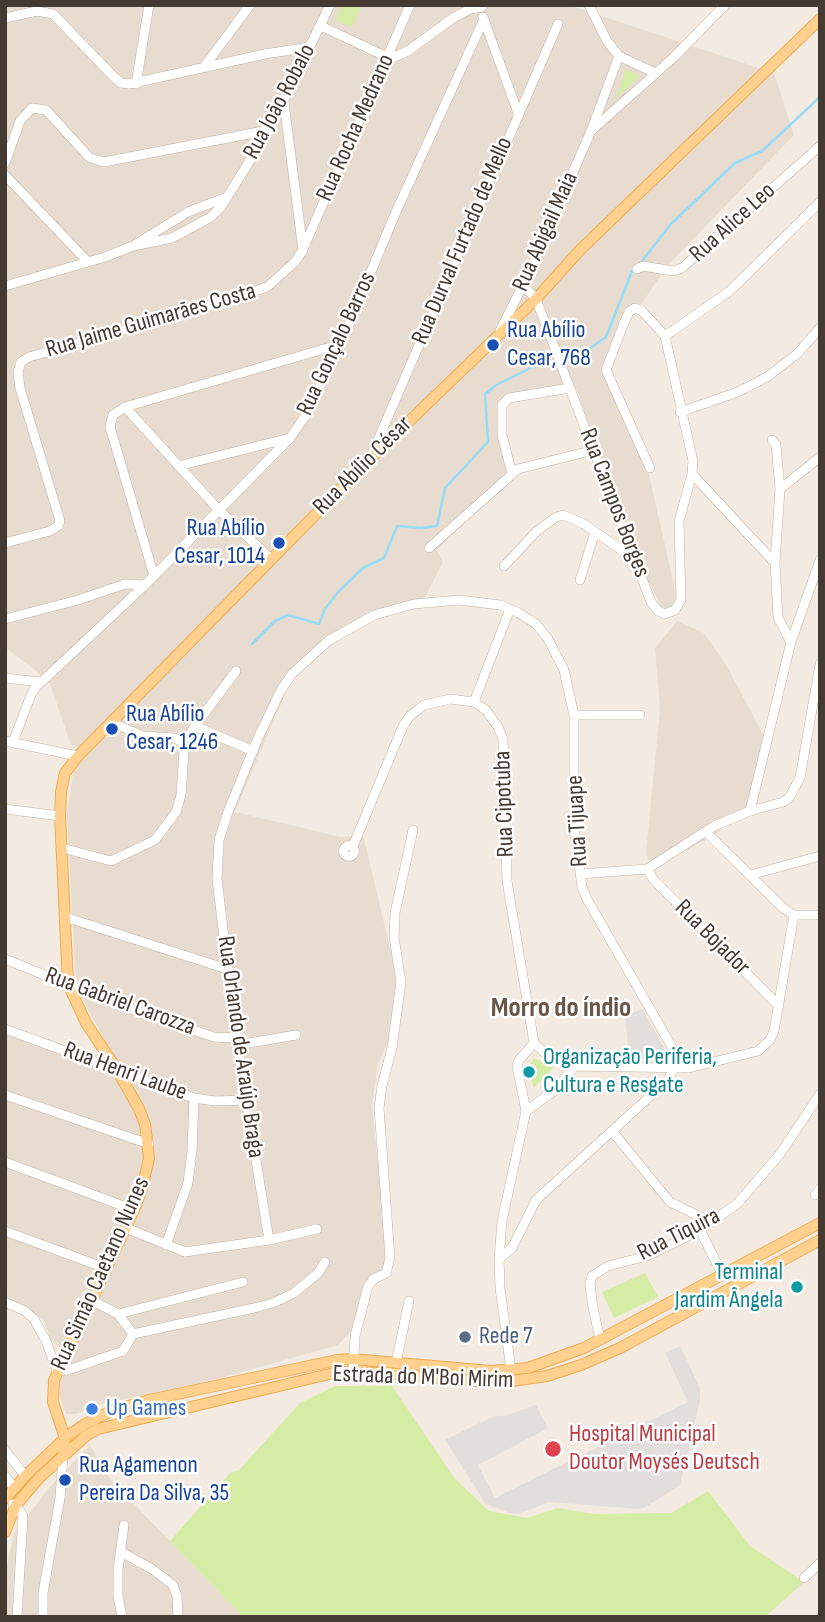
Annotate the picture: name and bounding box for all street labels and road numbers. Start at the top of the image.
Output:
street label: Rua João Robalo [238,39,322,165]
street label: Rua Rocha Medrano [311,50,401,206]
street label: Rua Durval Furtado de Mello [406,133,520,349]
street label: Rua Abigail Maia [507,168,585,296]
street label: Rua Alice Leo [684,177,782,269]
street label: Rua Gonçalo Barros [291,268,383,420]
street label: Rua Jaime Guimarães Costa [43,277,259,365]
street label: Rua Abílio César [308,411,418,521]
street label: Rua Campos Borges [572,425,656,581]
street label: Rua Cipotuba [489,750,521,858]
street label: Rua Tijuape [561,775,595,867]
street label: Rua Bojador [668,894,756,982]
street label: Rua Orlando de Araújo Braga [210,934,270,1160]
street label: Rua Gabriel Carozza [41,961,199,1043]
street label: Rua Henri Laube [59,1036,191,1108]
street label: Rua Simão Caetano Nunes [45,1173,157,1375]
street label: Rua Tiquira [633,1202,725,1268]
street label: Estrada do M'Boi Mirim [332,1360,514,1396]

